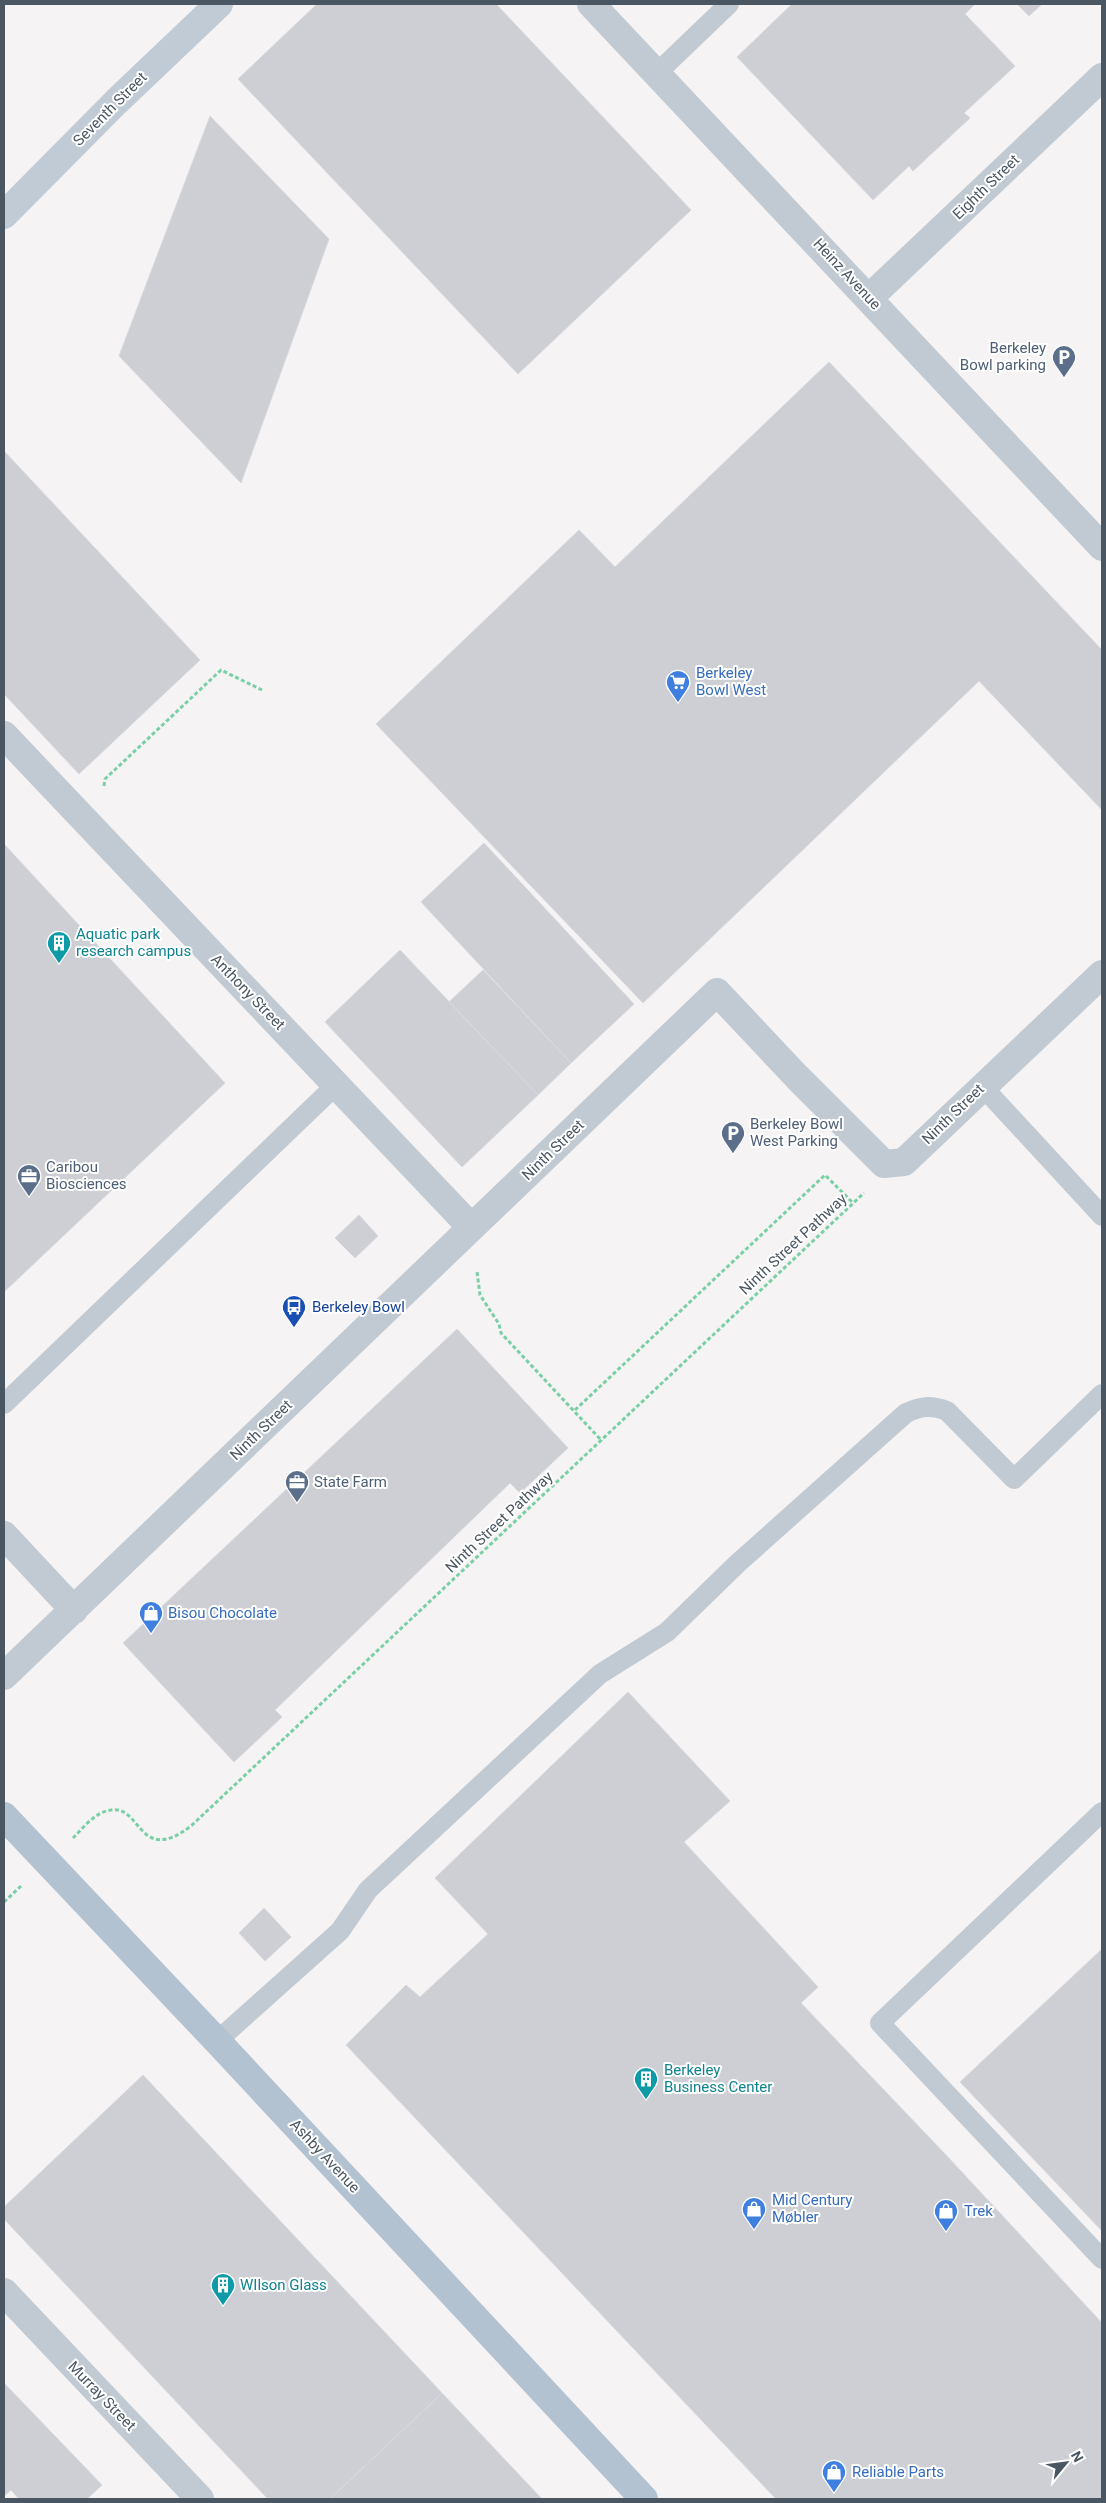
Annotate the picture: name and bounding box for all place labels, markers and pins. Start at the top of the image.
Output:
place label: Berkeley Bowl parking [960,339,1046,374]
parking icon: Berkeley Bowl parking [1051,344,1077,378]
place label: Berkeley Bowl West [696,664,766,699]
supermarket icon: Berkeley Bowl West [665,669,691,703]
place label: Aquatic park research campus [76,925,191,960]
building icon: Aquatic park research campus [46,930,72,964]
place label: Berkeley Bowl West Parking [750,1115,843,1150]
parking icon: Berkeley Bowl West Parking [720,1120,746,1154]
place label: Caribou Biosciences [46,1158,127,1193]
office icon: Caribou Biosciences [16,1163,42,1197]
bus stop icon: Berkeley Bowl [281,1294,307,1328]
place label: Berkeley Bowl [312,1298,405,1316]
office icon: State Farm [284,1469,310,1503]
place label: State Farm [314,1473,387,1491]
shop icon: Bisou Chocolate [138,1600,164,1634]
place label: Bisou Chocolate [168,1604,277,1622]
place label: Berkeley Business Center [664,2061,772,2096]
building icon: Berkeley Business Center [633,2066,659,2100]
place label: Mid Century Møbler [772,2191,852,2226]
shop icon: Mid Century Møbler [741,2196,767,2230]
shop icon: Trek [933,2198,959,2232]
place label: Trek [964,2202,993,2220]
building icon: WIlson Glass [210,2272,236,2306]
place label: WIlson Glass [240,2276,327,2294]
shop icon: Reliable Parts [821,2459,847,2493]
place label: Reliable Parts [852,2463,944,2481]

